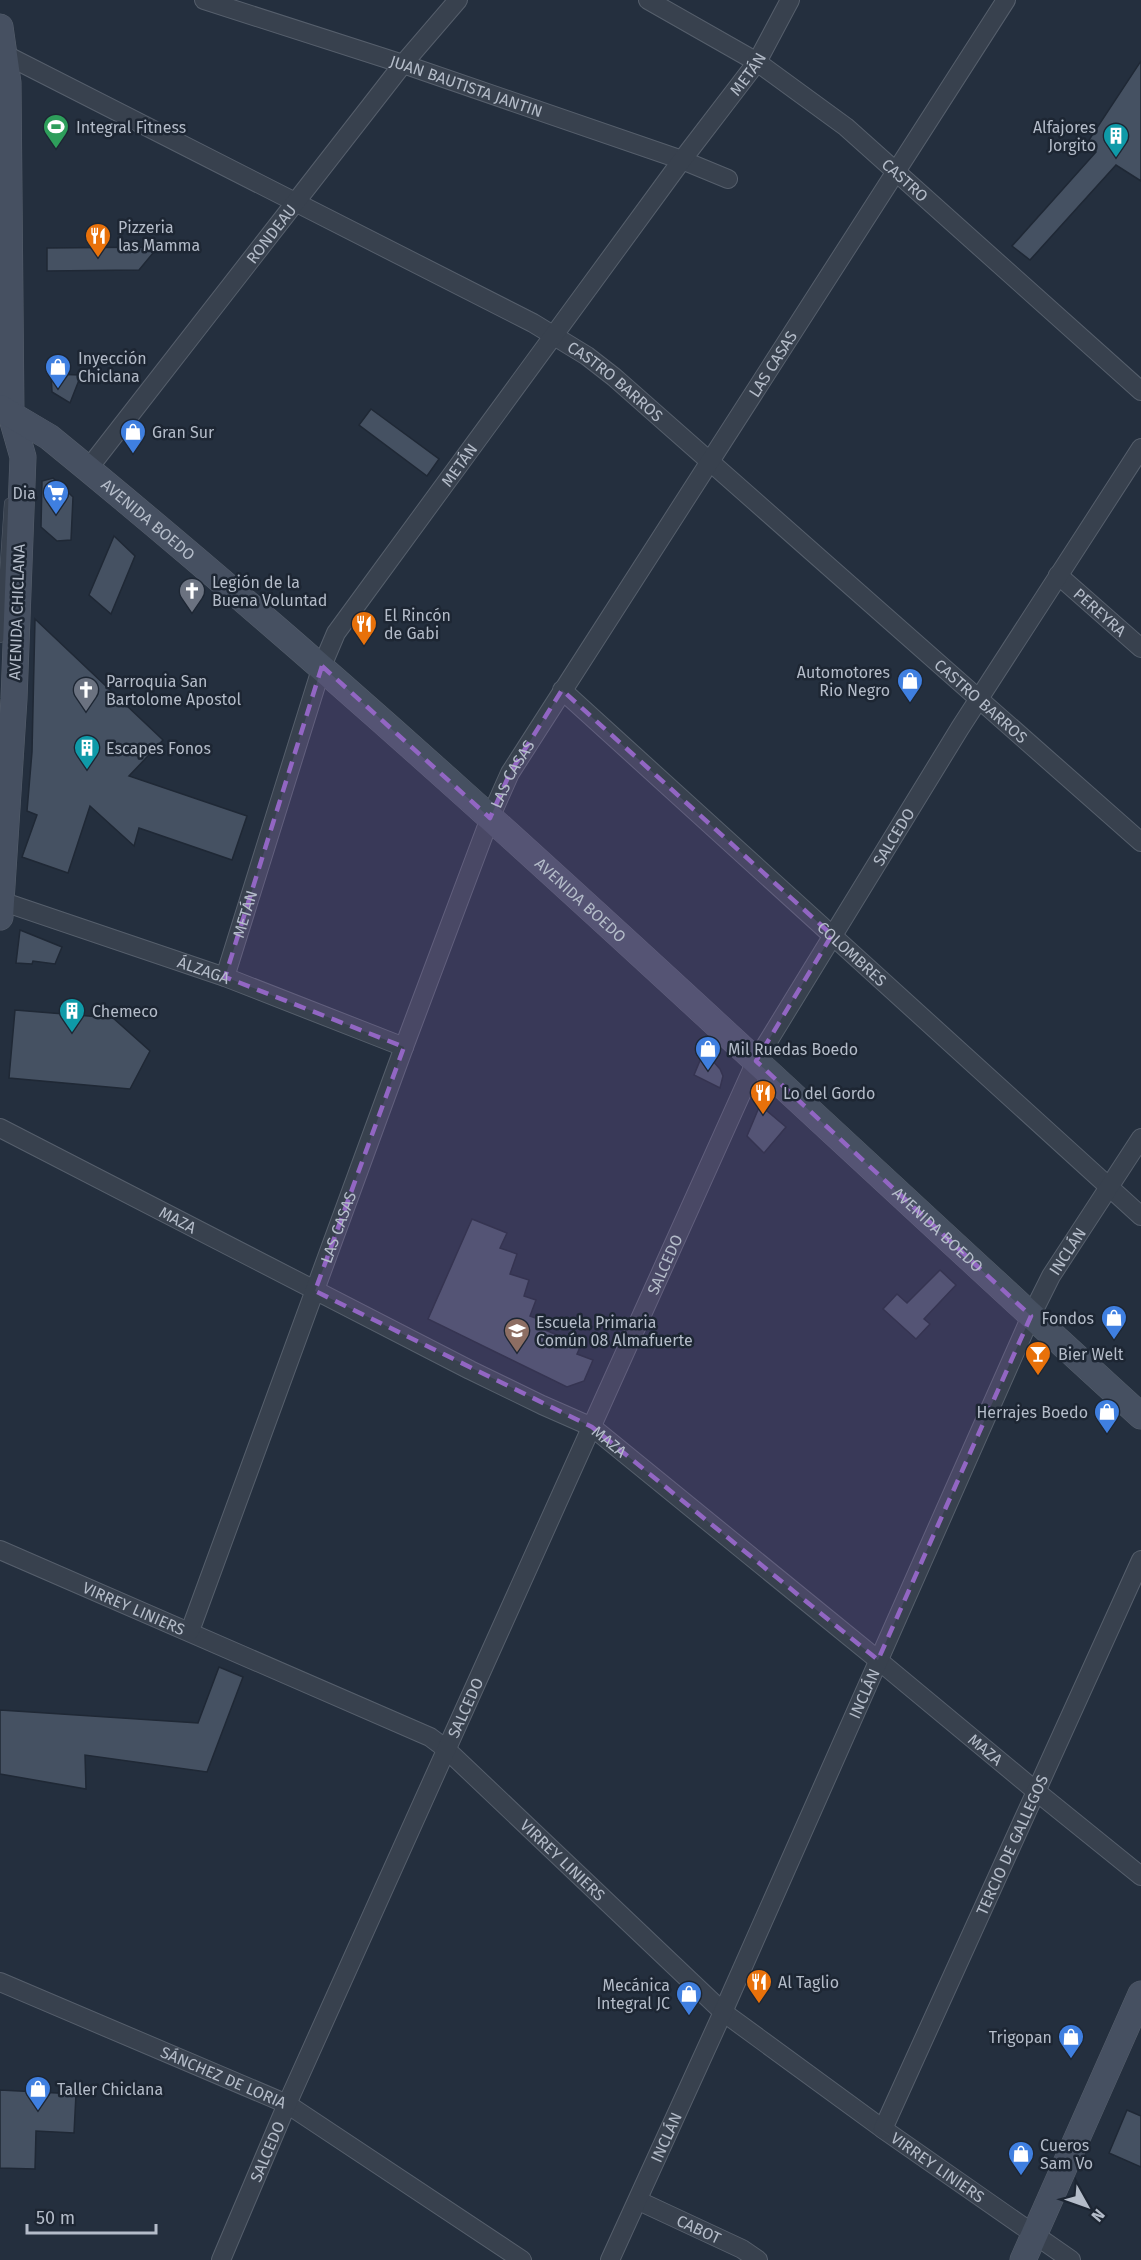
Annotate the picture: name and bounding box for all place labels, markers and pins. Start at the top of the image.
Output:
sports icon: Integral Fitness [41,112,71,150]
place label: Integral Fitness [76,118,186,137]
place label: Alfajores Jorgito [1033,118,1096,155]
building icon: Alfajores Jorgito [1101,121,1131,159]
place label: Pizzeria las Mamma [118,218,200,255]
restaurant icon: Pizzeria las Mamma [83,221,113,259]
place label: Inyección Chiclana [78,349,147,386]
shop icon: Inyección Chiclana [43,352,73,390]
shop icon: Gran Sur [118,417,148,455]
place label: Gran Sur [152,423,215,442]
supermarket icon: Dia [41,478,71,516]
place label: Dia [12,484,36,503]
place label: Legión de la Buena Voluntad [212,573,327,610]
church icon: Legión de la Buena Voluntad [177,576,207,614]
place label: El Rincón de Gabi [384,606,451,643]
restaurant icon: El Rincón de Gabi [349,609,379,647]
place label: Automotores Rio Negro [797,663,890,700]
shop icon: Automotores Rio Negro [895,666,925,704]
place label: Parroquia San Bartolome Apostol [106,672,241,709]
church icon: Parroquia San Bartolome Apostol [71,675,101,713]
building icon: Escapes Fonos [72,733,102,771]
place label: Escapes Fonos [106,739,211,758]
building icon: Chemeco [57,996,87,1034]
place label: Chemeco [92,1002,158,1021]
shop icon: Mil Ruedas Boedo [693,1034,723,1072]
place label: Mil Ruedas Boedo [728,1040,858,1059]
restaurant icon: Lo del Gordo [748,1078,778,1116]
place label: Lo del Gordo [783,1084,875,1103]
shop icon: Fondos [1099,1303,1129,1341]
place label: Fondos [1042,1309,1094,1328]
place label: Escuela Primaria Común 08 Almafuerte [536,1313,693,1350]
school or university icon: Escuela Primaria Común 08 Almafuerte [502,1316,532,1354]
bar icon: Bier Welt [1023,1339,1053,1377]
place label: Bier Welt [1058,1345,1124,1364]
shop icon: Herrajes Boedo [1092,1397,1122,1435]
place label: Herrajes Boedo [976,1403,1088,1422]
restaurant icon: Al Taglio [744,1967,774,2005]
place label: Al Taglio [778,1973,839,1992]
place label: Mecánica Integral JC [596,1976,670,2013]
shop icon: Mecánica Integral JC [674,1979,704,2017]
shop icon: Trigopan [1056,2022,1086,2060]
place label: Trigopan [989,2028,1052,2047]
shop icon: Taller Chiclana [23,2074,53,2112]
place label: Taller Chiclana [57,2080,163,2099]
place label: Cueros Sam Vo [1040,2136,1093,2173]
shop icon: Cueros Sam Vo [1006,2139,1036,2177]

